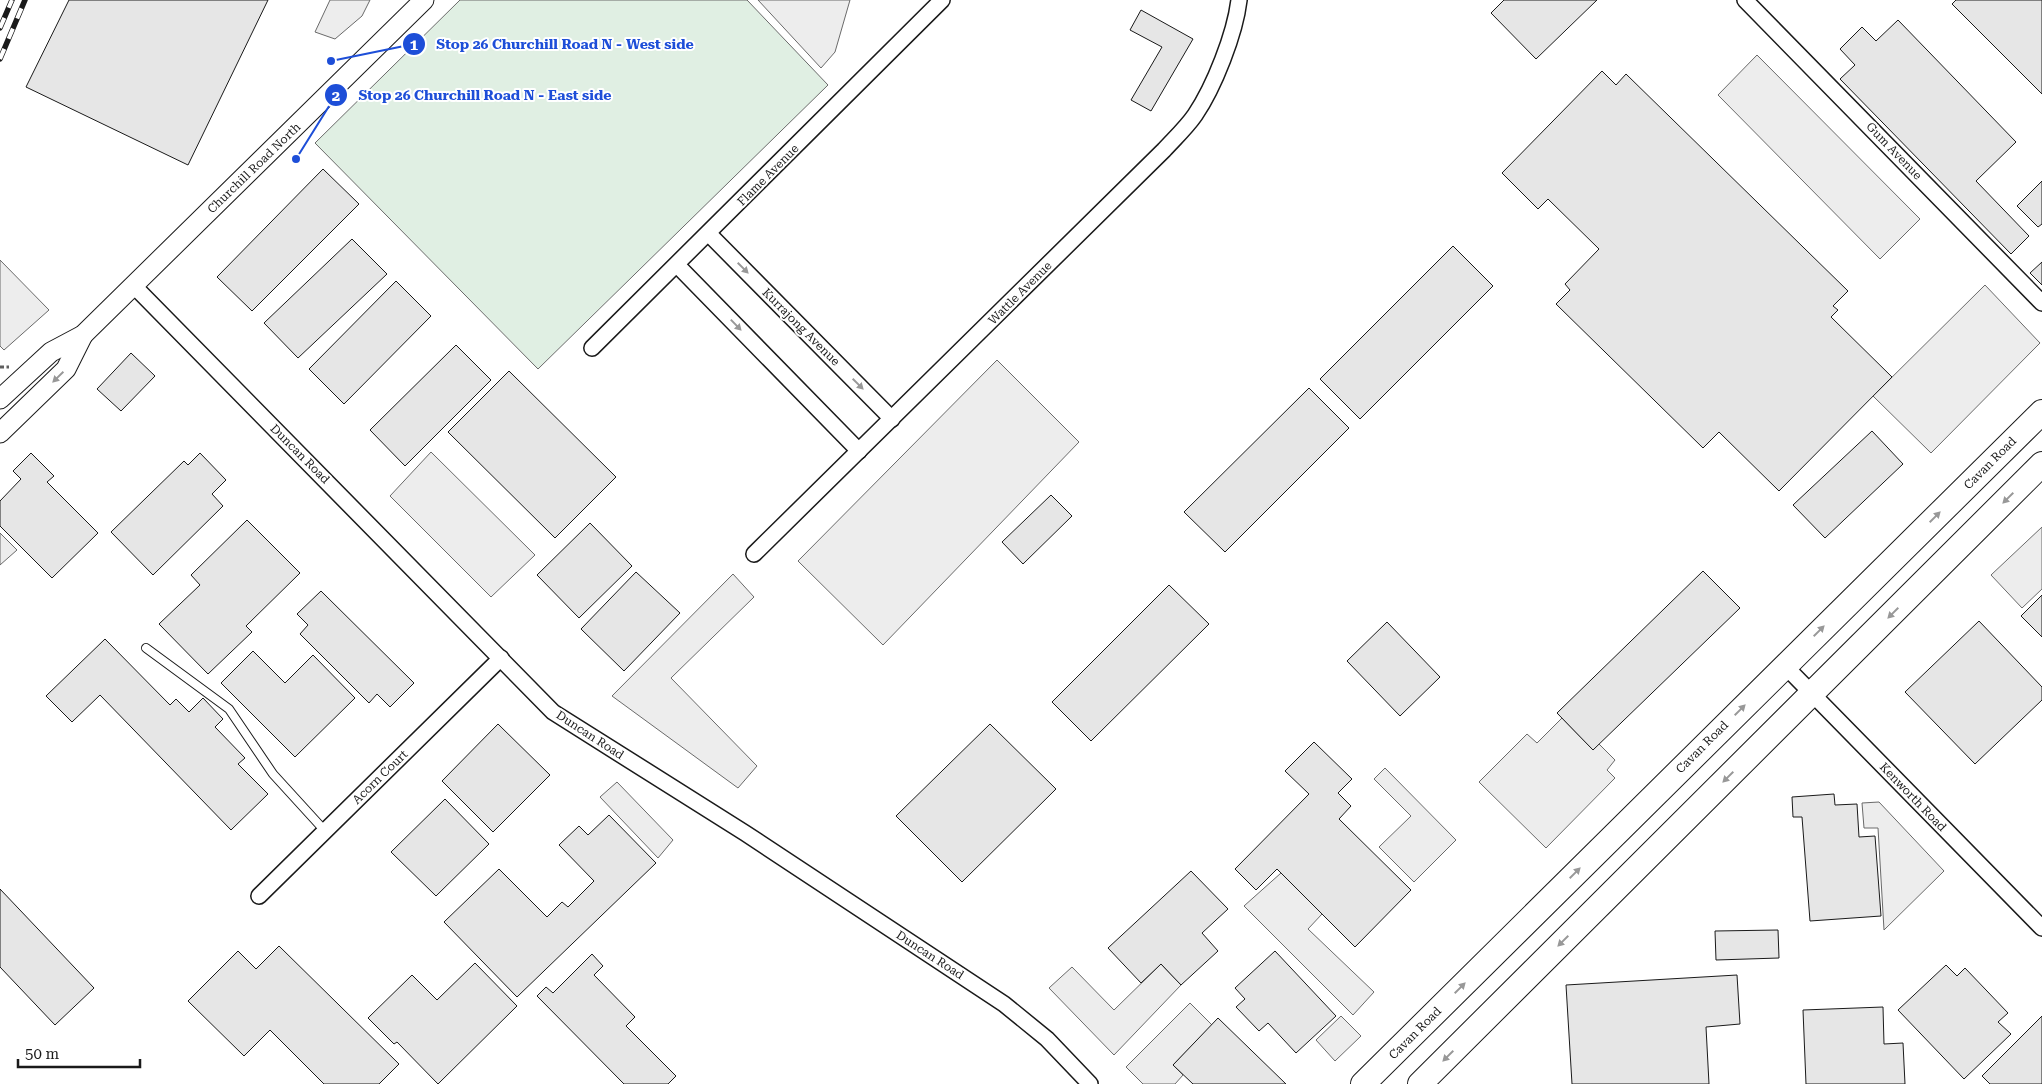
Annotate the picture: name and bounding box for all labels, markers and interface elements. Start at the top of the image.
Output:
callout: Stop 26 Churchill Road N - West side [401,30,704,59]
text: 1 [410,36,419,54]
text: Stop 26 Churchill Road N - West side [436,36,694,52]
callout: Stop 26 Churchill Road N - East side [324,81,622,110]
text: 2 [332,87,340,105]
text: Stop 26 Churchill Road N - East side [359,87,611,103]
street label: Gum Avenue [1863,119,1925,183]
street label: Churchill Road North [205,120,304,216]
street label: Flame Avenue [734,141,802,209]
street label: Wattle Avenue [986,258,1055,327]
one-way arrow [737,262,749,274]
street label: Kurrajong Avenue [759,285,843,369]
one-way arrow [730,318,742,330]
one-way arrow [52,371,64,383]
one-way arrow [851,378,863,390]
street label: Duncan Road [267,421,333,487]
street label: Cavan Road [1961,434,2019,492]
one-way arrow [2002,492,2014,504]
one-way arrow [1929,511,1941,523]
one-way arrow [1887,607,1899,619]
one-way arrow [1813,625,1825,637]
one-way arrow [1734,704,1746,716]
street label: Duncan Road [553,708,627,762]
street label: Cavan Road [1673,718,1731,776]
street label: Acorn Court [349,747,411,807]
street label: Kenworth Road [1877,760,1949,834]
one-way arrow [1723,771,1735,783]
one-way arrow [1569,868,1581,880]
street label: Duncan Road [893,928,967,982]
one-way arrow [1558,935,1570,947]
one-way arrow [1454,982,1466,994]
street label: Cavan Road [1386,1004,1444,1062]
scale bar [18,1036,140,1068]
text: 50 m [25,1045,60,1063]
one-way arrow [1442,1050,1454,1062]

